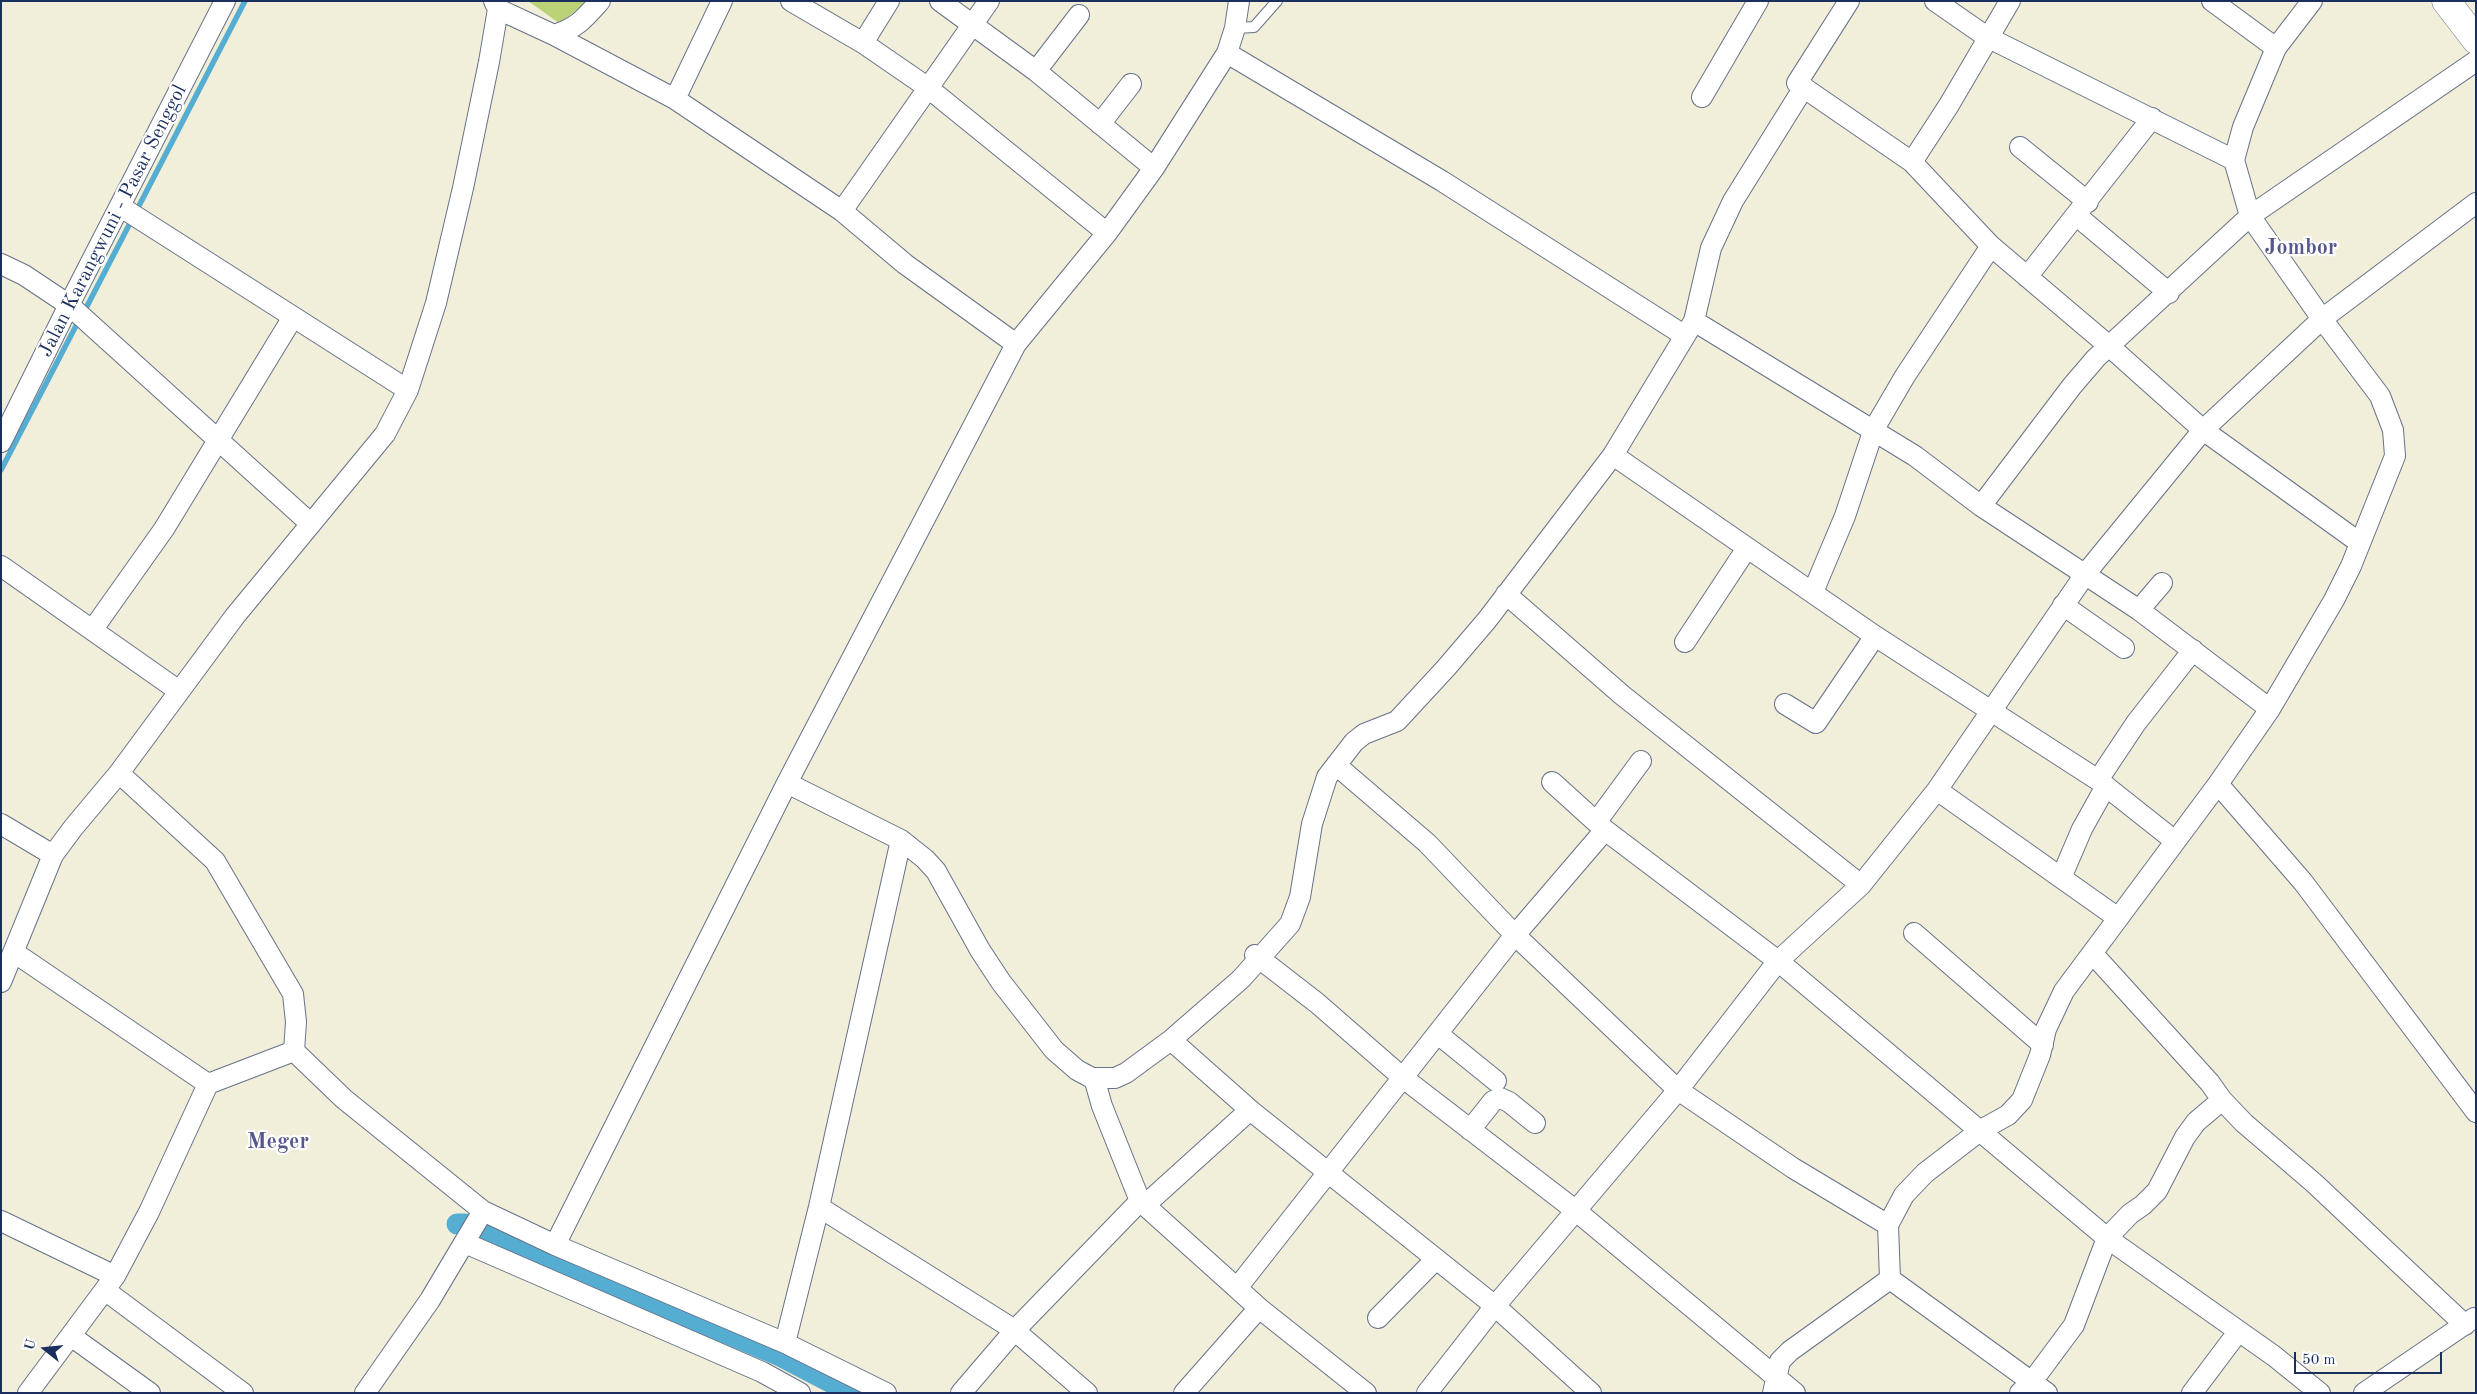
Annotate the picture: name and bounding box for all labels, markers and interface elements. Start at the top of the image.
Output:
street label: Jalan Karangwuni - Pasar Senggol [34,81,192,361]
district label: Jombor [2265,235,2337,261]
district label: Meger [247,1129,309,1155]
north arrow [20,1324,70,1374]
text: U [22,1338,39,1352]
scale bar [2297,1342,2444,1374]
text: 50 m [2302,1353,2336,1368]

